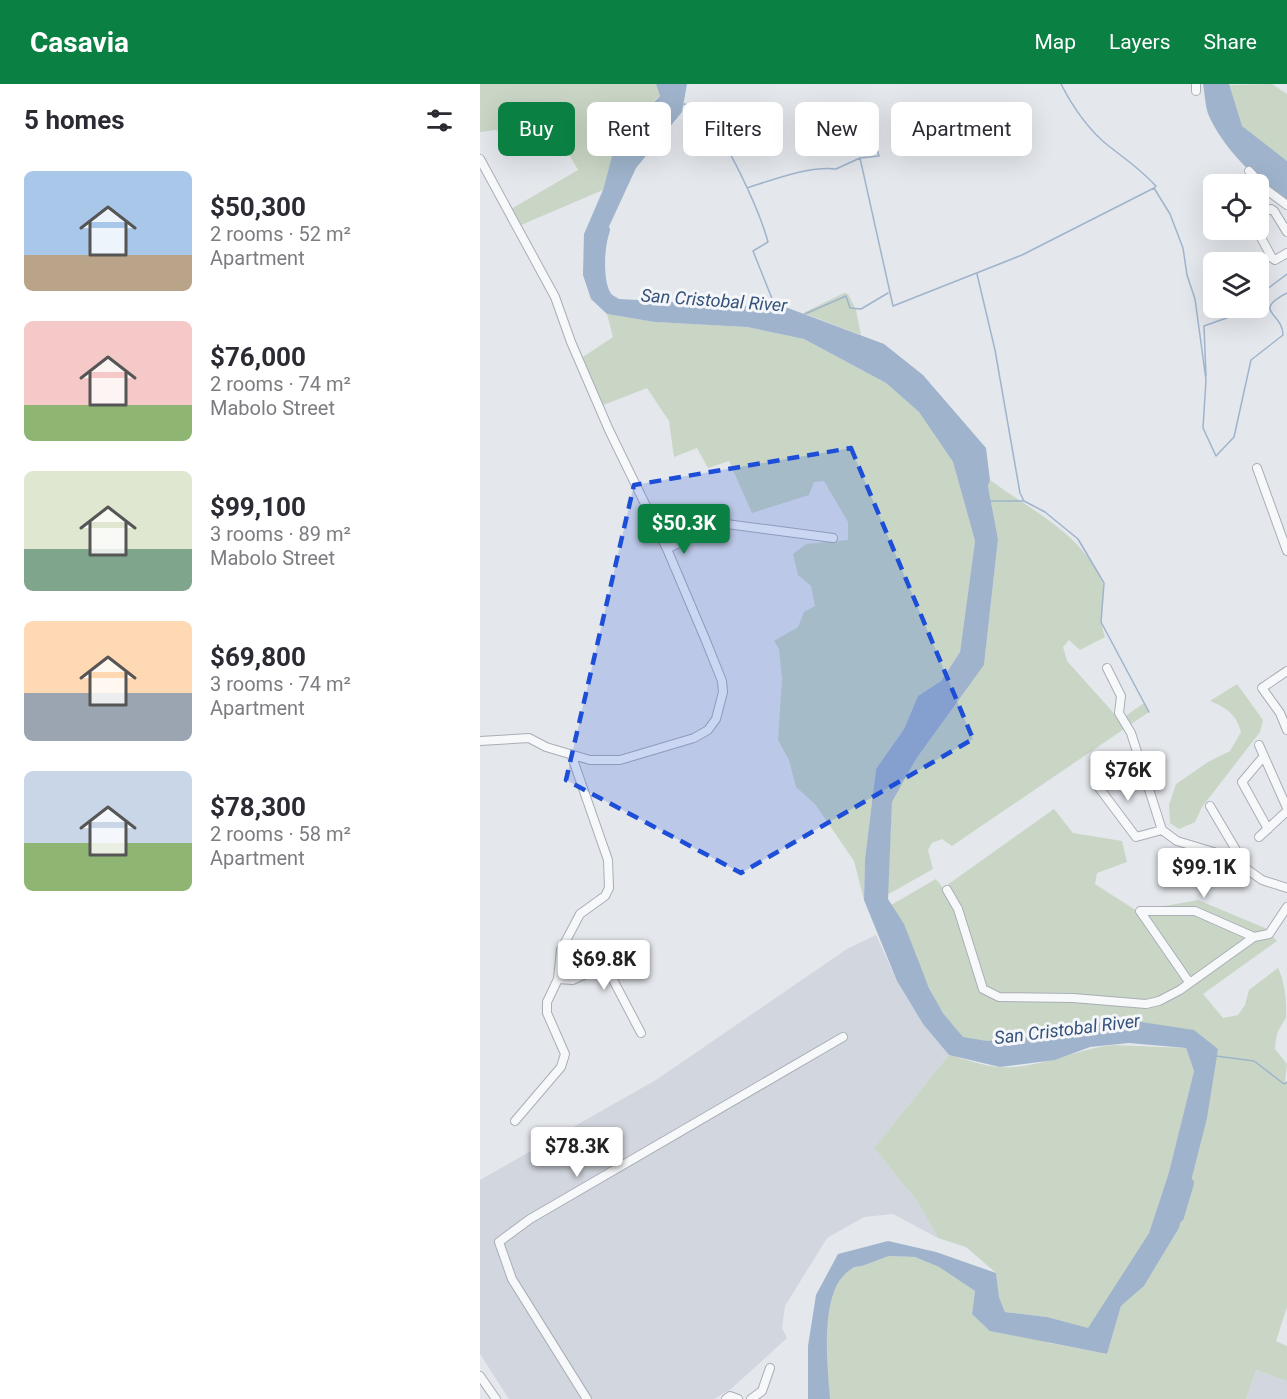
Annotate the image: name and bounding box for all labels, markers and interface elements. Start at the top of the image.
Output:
text: Casavia [30,26,129,59]
text: Map [1034,30,1076,54]
text: Layers [1109,30,1170,54]
text: Share [1203,30,1257,54]
chip: Buy [498,102,575,156]
chip: Rent [587,102,671,156]
chip: Filters [683,102,783,156]
chip: New [795,102,879,156]
chip: Apartment [891,102,1032,156]
icon: filters [423,104,456,137]
text: 5 homes [24,105,125,135]
map controls [1203,174,1269,318]
button: locate [1203,174,1269,240]
text: $50,300 [210,192,306,222]
icon: home [72,195,144,267]
text: 2 rooms · 52 m² [210,222,351,246]
text: Apartment [210,246,305,270]
button: layers [1203,252,1269,318]
water label: San Cristobal River [640,284,789,316]
text: $76,000 [210,342,306,372]
icon: home [72,345,144,417]
text: 2 rooms · 74 m² [210,372,351,396]
text: Mabolo Street [210,396,335,420]
text: $99,100 [210,492,306,522]
icon: home [72,495,144,567]
pin: $50.3K [635,504,733,555]
text: $50.3K [652,511,716,535]
text: 3 rooms · 89 m² [210,522,351,546]
text: Mabolo Street [210,546,335,570]
text: $69,800 [210,642,306,672]
icon: home [72,645,144,717]
text: 3 rooms · 74 m² [210,672,351,696]
text: Apartment [210,696,305,720]
pin: $76K [1092,751,1164,802]
text: $76K [1104,758,1152,782]
text: $78,300 [210,792,306,822]
icon: home [72,795,144,867]
text: 2 rooms · 58 m² [210,822,351,846]
text: Apartment [210,846,305,870]
pin: $99.1K [1155,848,1253,899]
text: $99.1K [1172,855,1236,879]
pin: $69.8K [555,940,653,991]
text: $69.8K [572,947,636,971]
water label: San Cristobal River [993,1010,1142,1048]
pin: $78.3K [528,1127,626,1178]
text: $78.3K [545,1134,609,1158]

